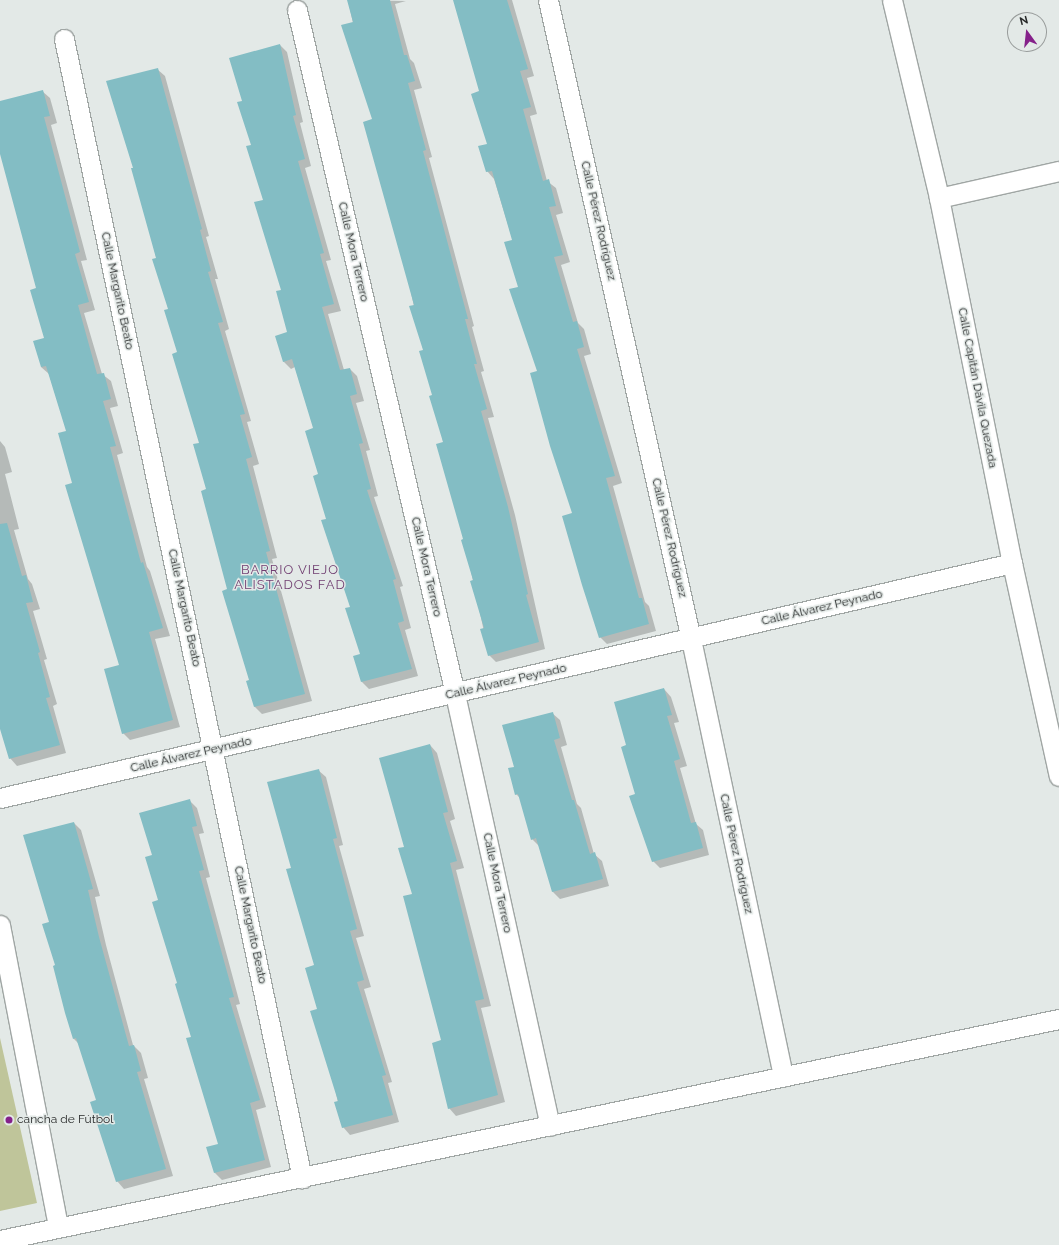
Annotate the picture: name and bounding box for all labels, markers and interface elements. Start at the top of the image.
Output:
north arrow [1007,12,1047,52]
text: N [1018,14,1030,28]
street label: Calle Pérez Rodríguez [577,160,619,282]
street label: Calle Mora Terrero [334,201,372,303]
street label: Calle Margarito Beato [97,231,137,351]
street label: Calle Capitán Dávila Quezada [954,307,1000,469]
street label: Calle Pérez Rodríguez [648,477,690,599]
street label: Calle Mora Terrero [407,516,445,618]
street label: Calle Margarito Beato [164,548,204,668]
district label: BARRIO VIEJO ALISTADOS FAD [234,563,346,594]
street label: Calle Álvarez Peynado [760,587,884,629]
street label: Calle Álvarez Peynado [444,661,568,703]
street label: Calle Álvarez Peynado [129,734,253,776]
street label: Calle Pérez Rodríguez [716,793,756,915]
street label: Calle Mora Terrero [479,832,515,934]
street label: Calle Margarito Beato [230,865,270,985]
place label: cancha de Fútbol [17,1113,114,1127]
marker: cancha de Fútbol [4,1115,14,1125]

